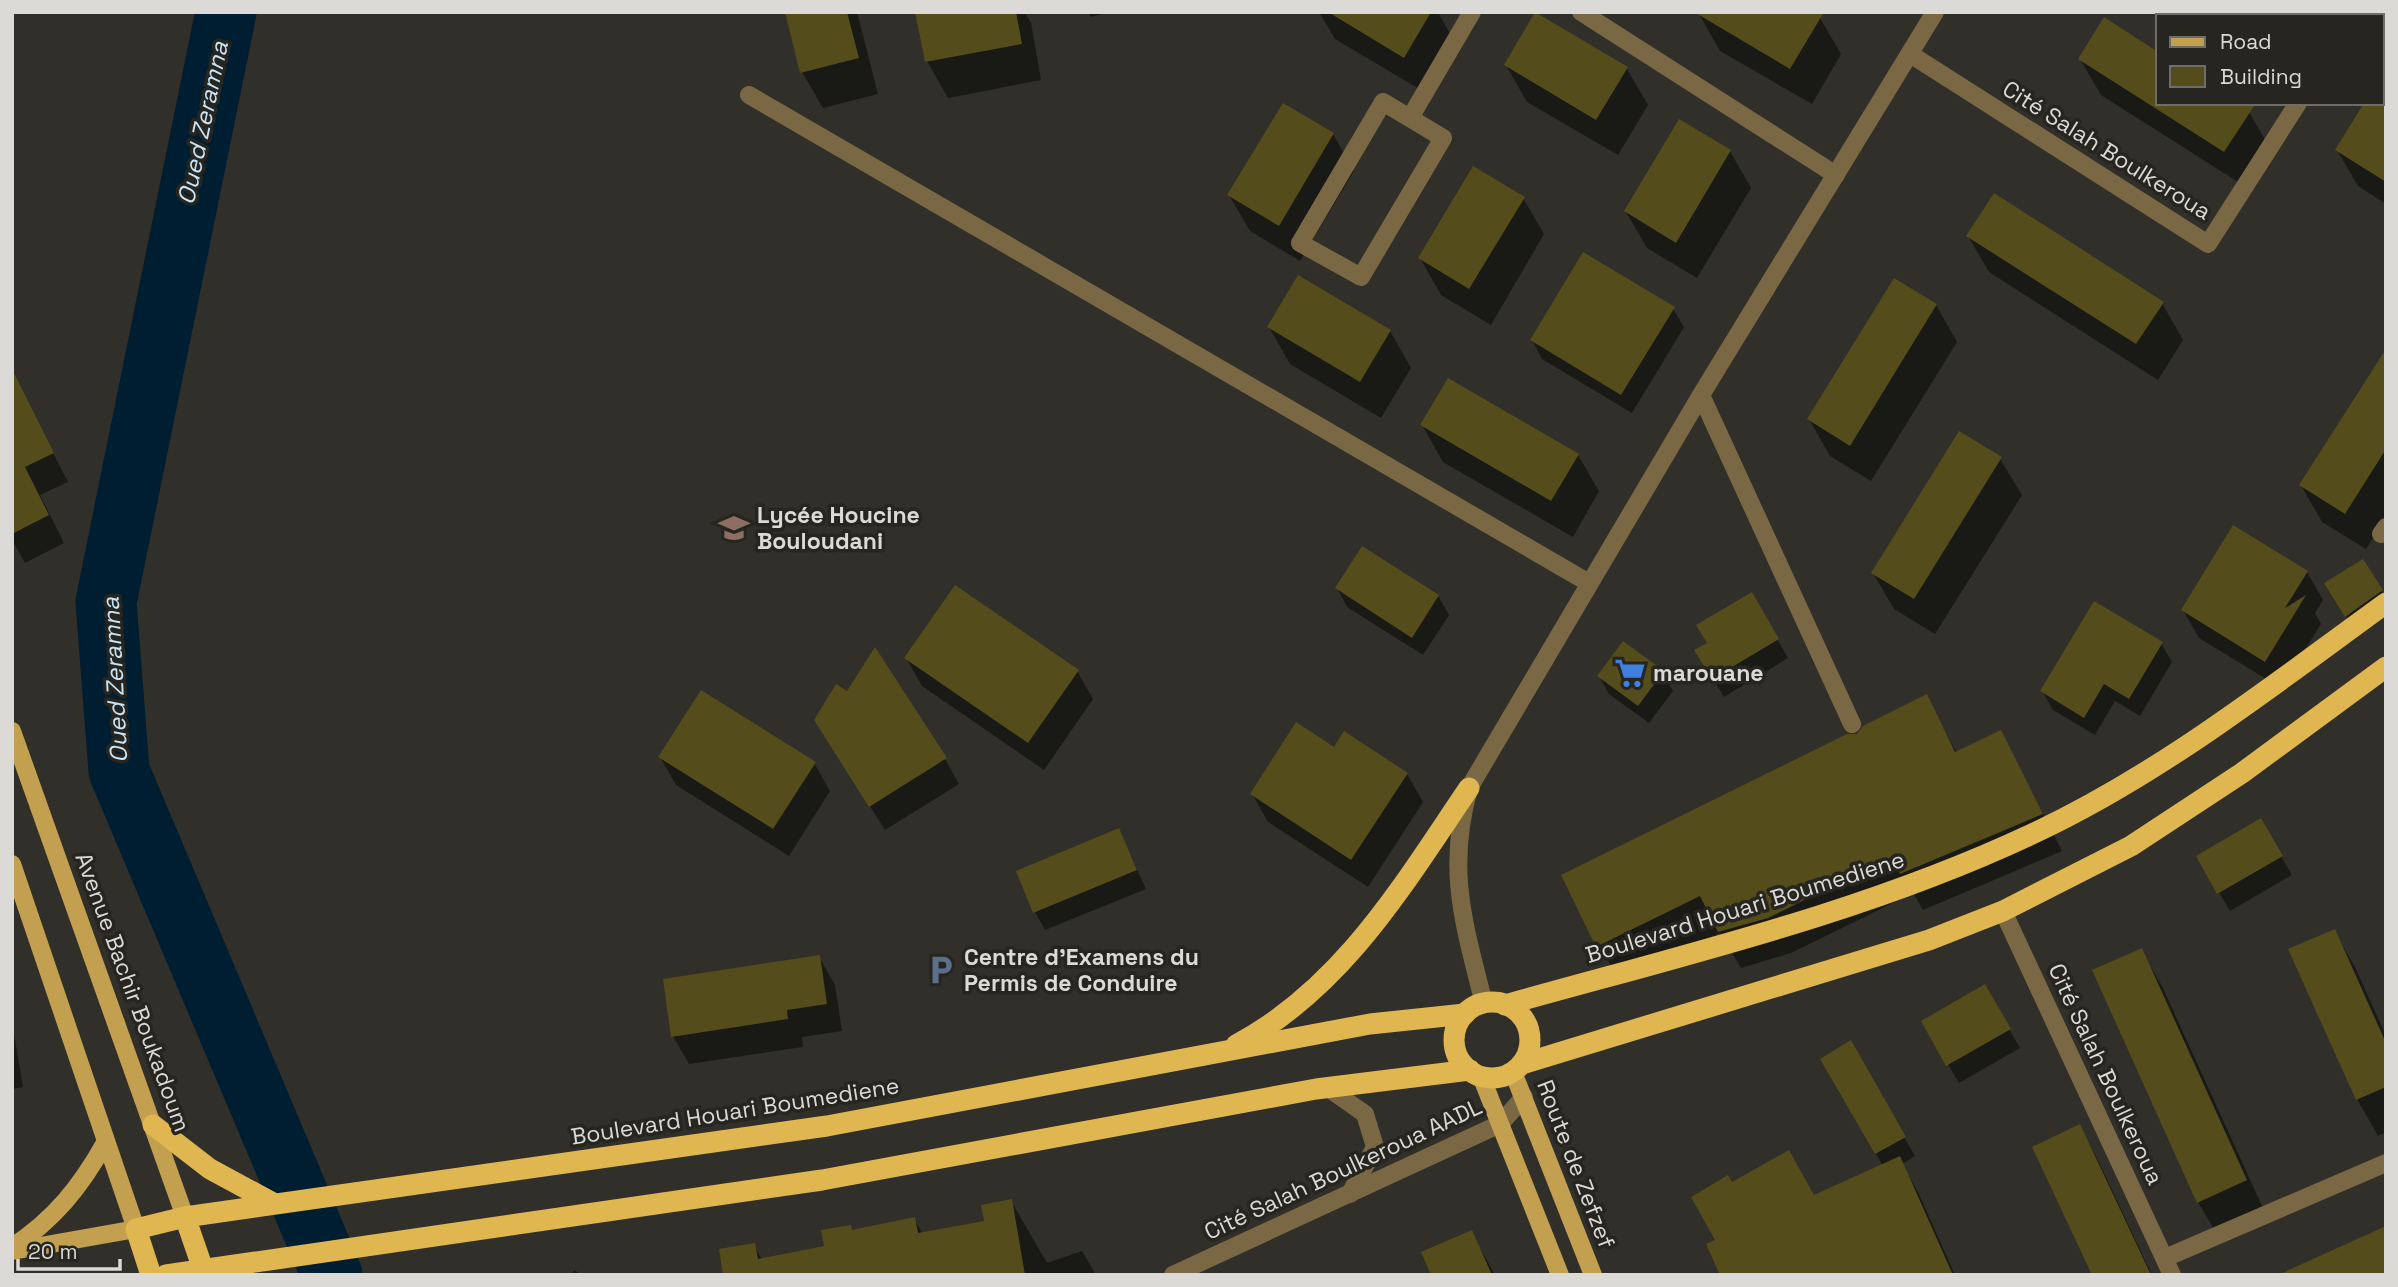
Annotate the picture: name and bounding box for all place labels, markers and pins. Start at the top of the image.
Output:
place label: Lycée Houcine Bouloudani [757,500,920,556]
school or university icon: Lycée Houcine Bouloudani [717,511,751,545]
supermarket icon: marouane [1613,656,1647,690]
place label: marouane [1653,658,1764,688]
place label: Centre d'Examens du Permis de Conduire [964,942,1199,998]
parking icon: Centre d'Examens du Permis de Conduire [924,953,958,987]

